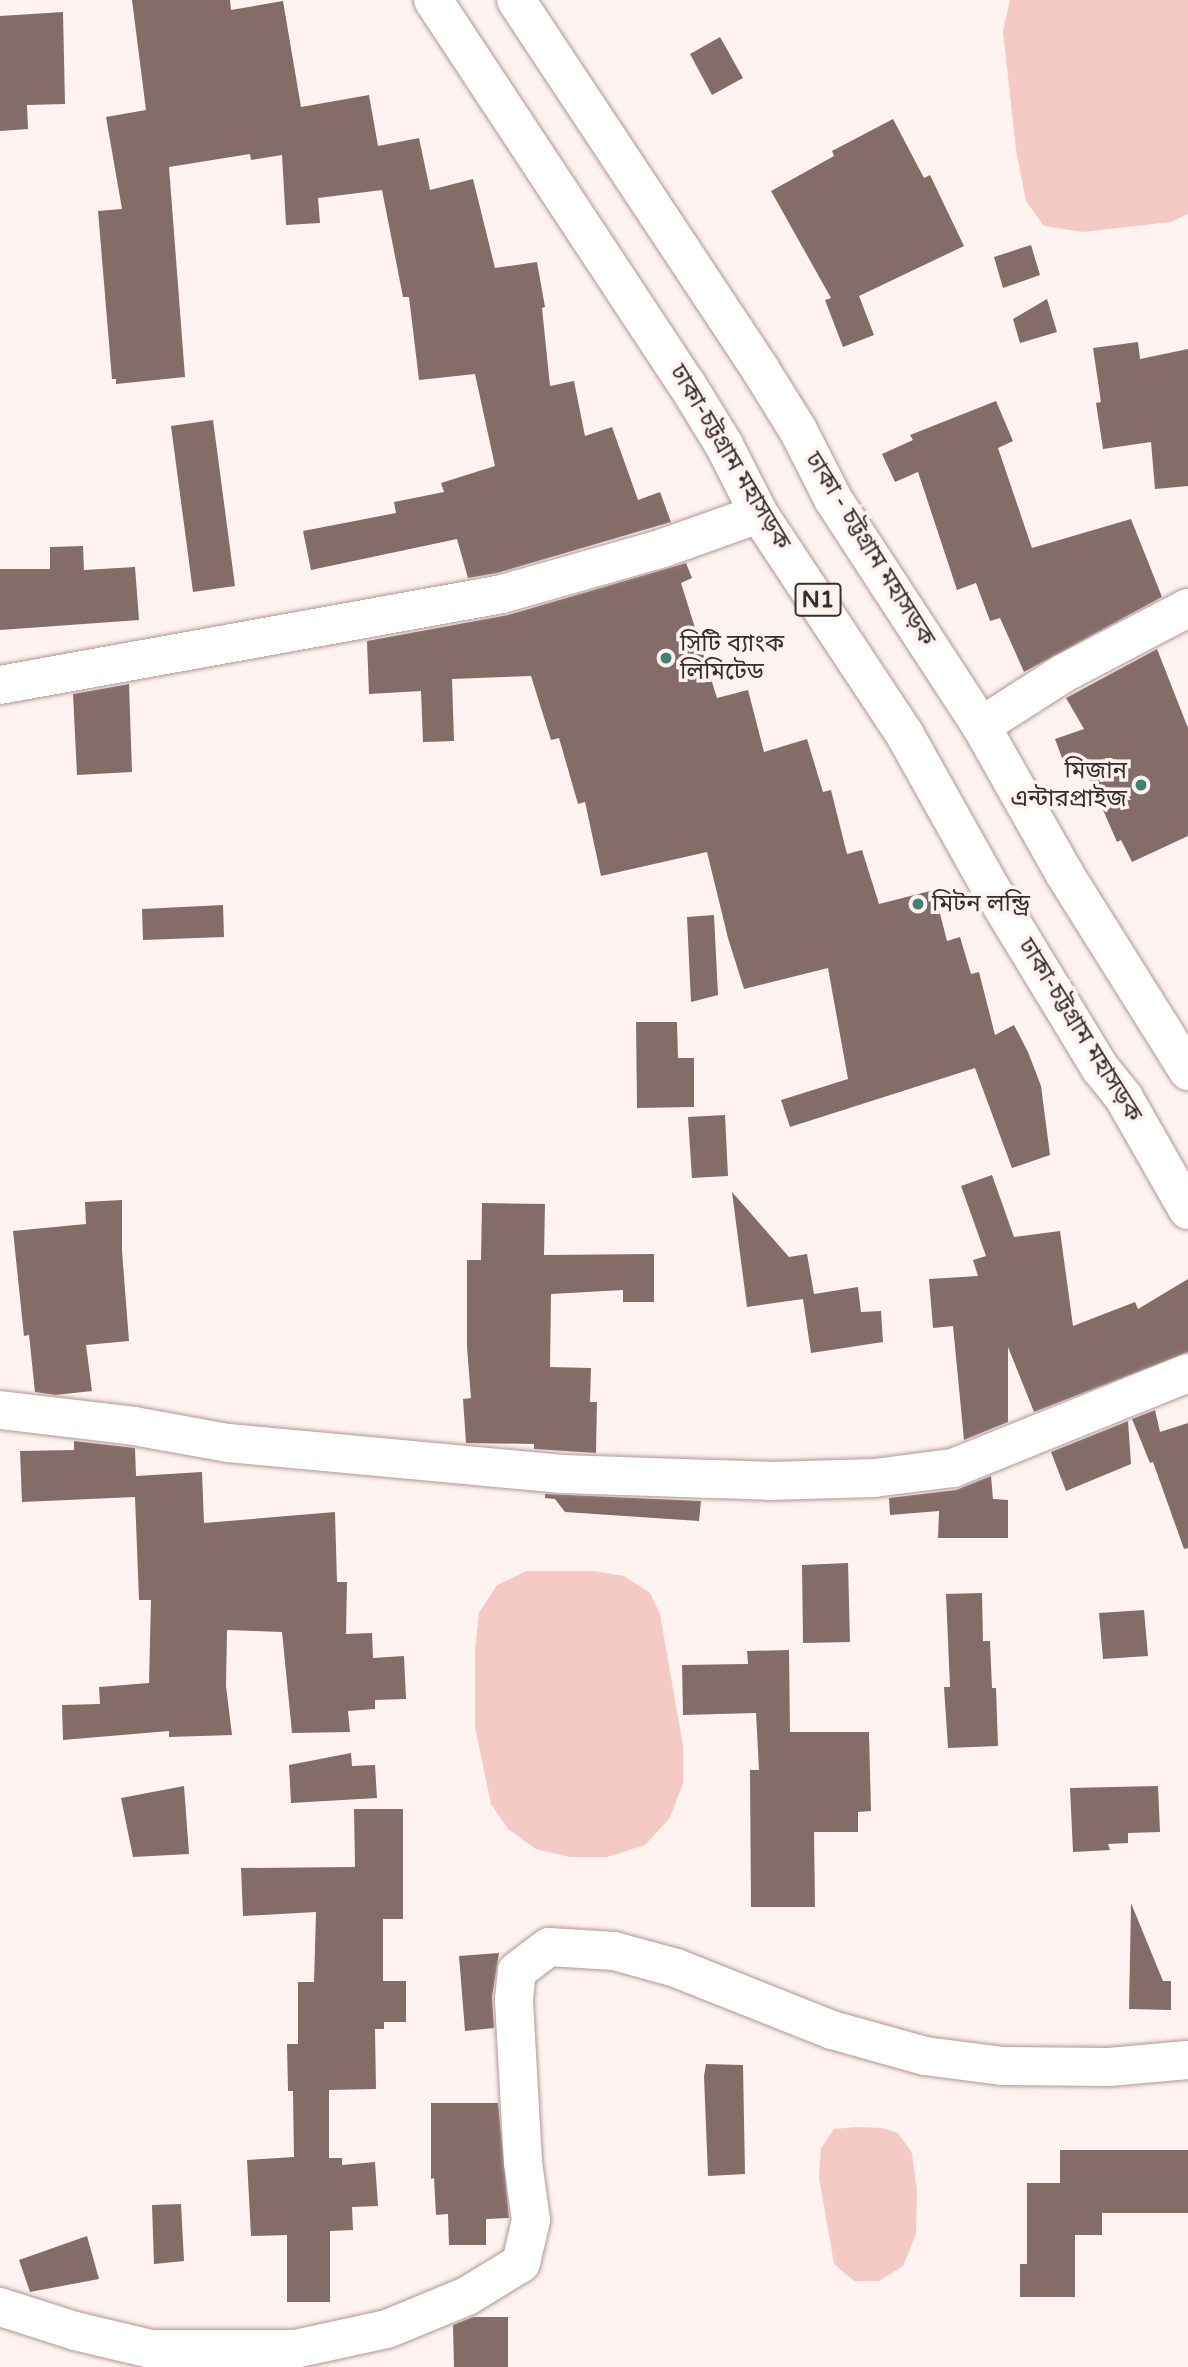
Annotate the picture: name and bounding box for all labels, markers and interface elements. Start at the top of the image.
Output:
street label: ঢাকা-চট্টগ্রাম মহাসড়ক [663,359,797,555]
street label: ঢাকা - চট্টগ্রাম মহাসড়ক [799,447,941,651]
road number: N1 [794,580,842,620]
place label: সিটি ব্যাংক লিমিটেড [680,630,784,686]
marker: সিটি ব্যাংক লিমিটেড [658,650,674,666]
place label: মিজান এন্টারপ্রাইজ [1011,757,1127,813]
marker: মিজান এন্টারপ্রাইজ [1133,777,1149,793]
place label: মিটন লন্ড্রি [932,890,1030,918]
marker: মিটন লন্ড্রি [910,896,926,912]
street label: ঢাকা-চট্টগ্রাম মহাসড়ক [1012,933,1148,1127]

